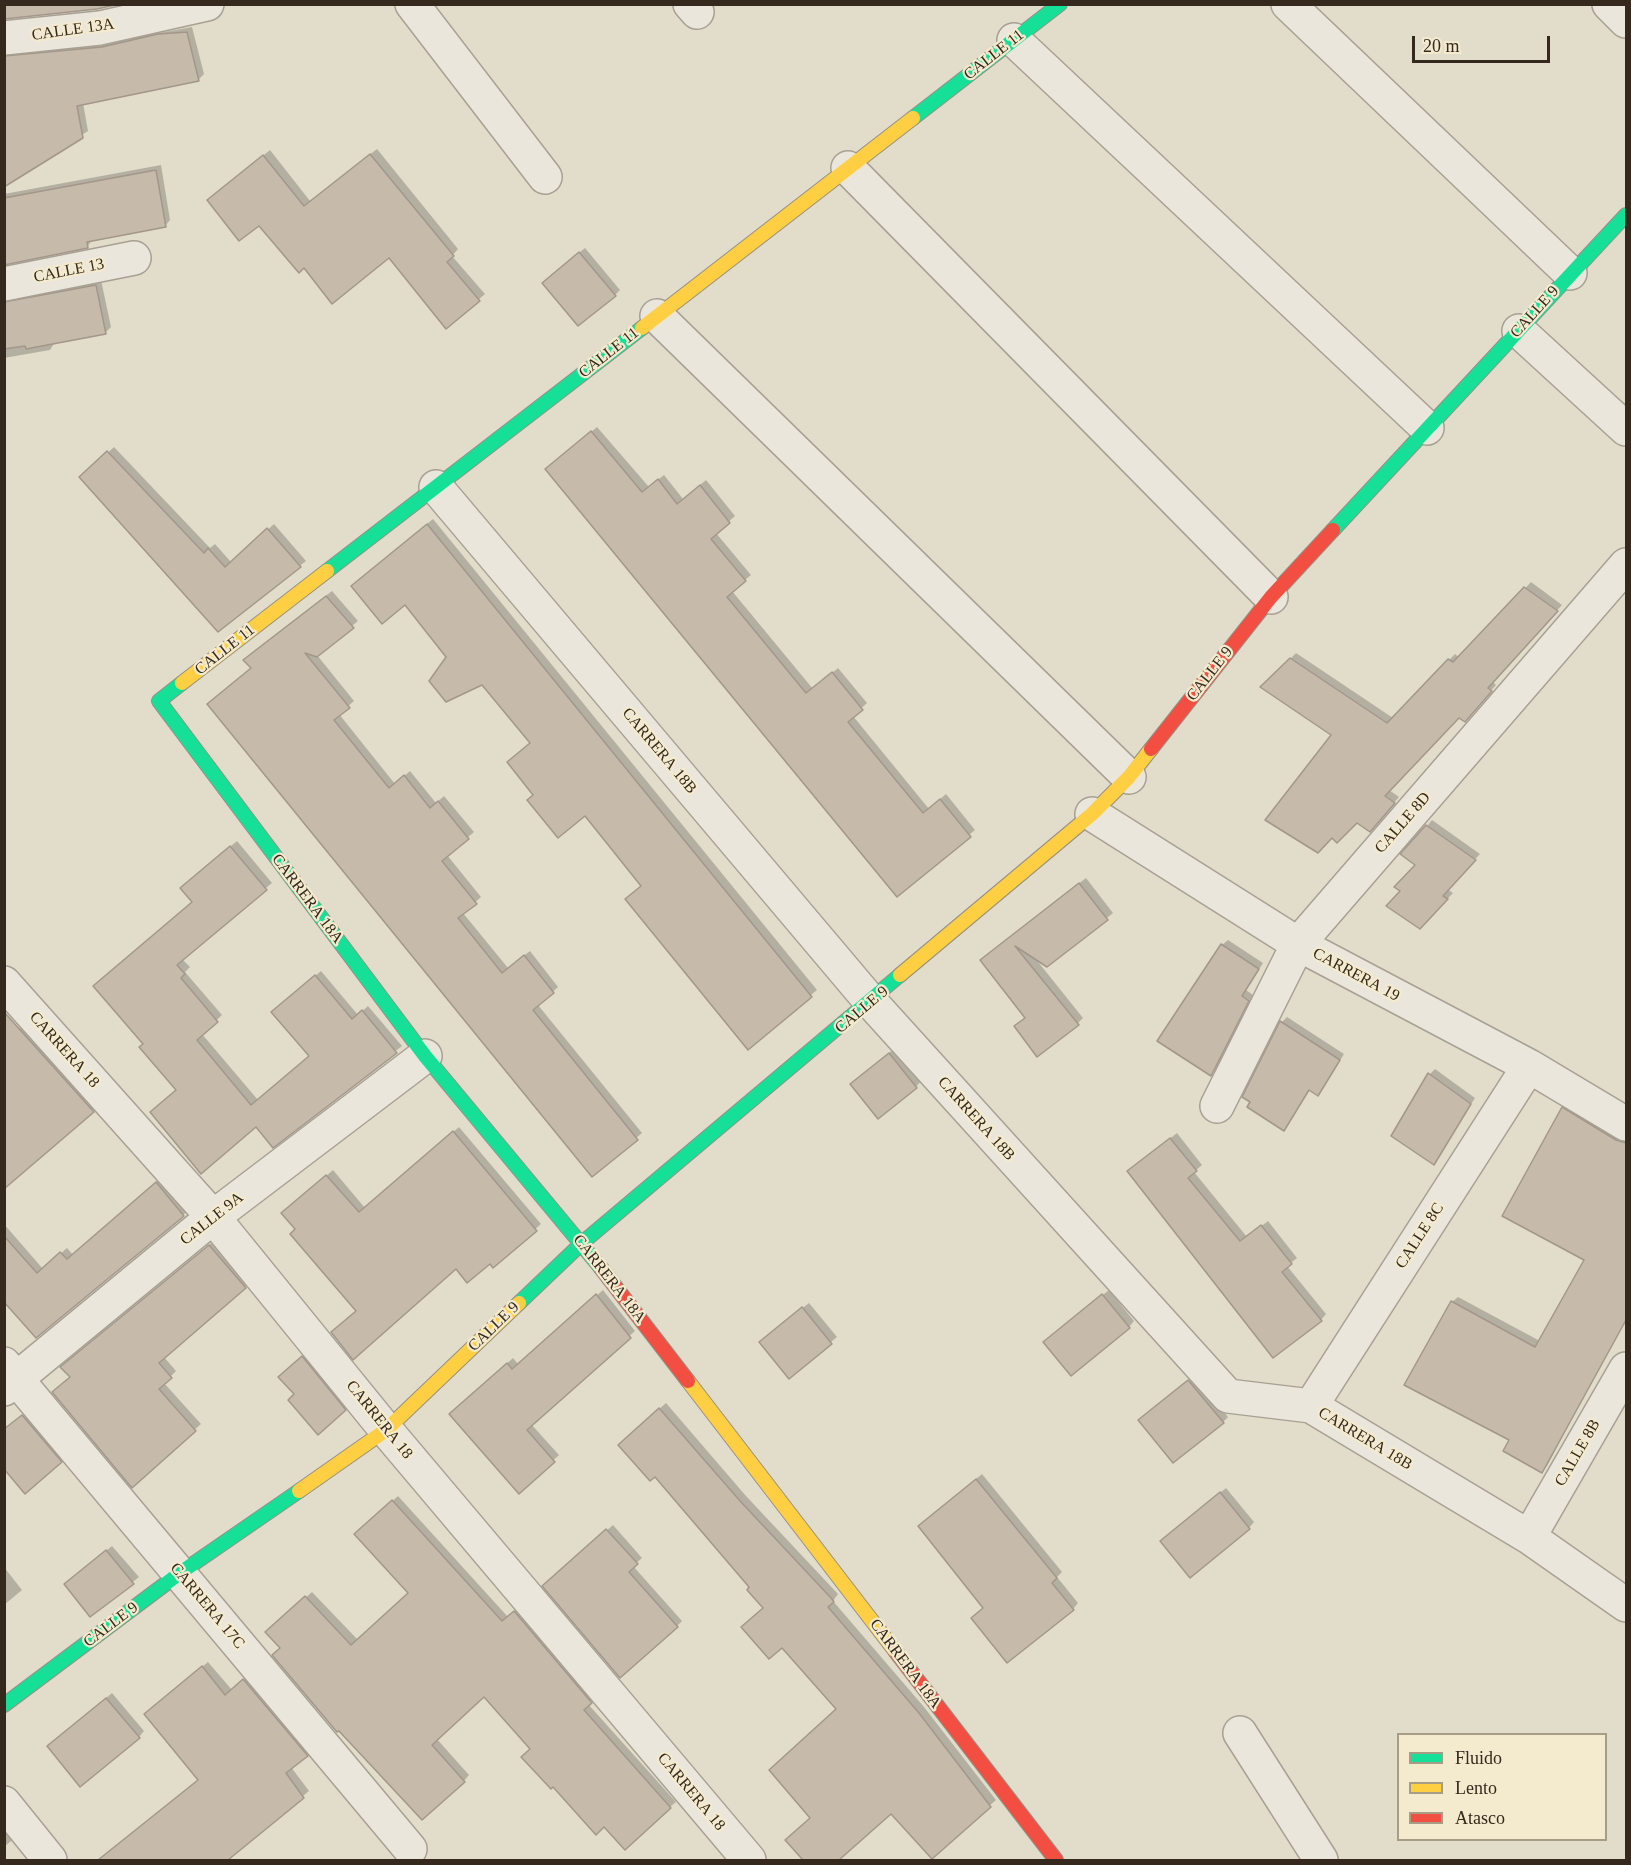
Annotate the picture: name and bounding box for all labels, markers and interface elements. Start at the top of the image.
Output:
street label: CALLE 13A [31,15,115,45]
scale bar [1415,24,1553,62]
street label: CALLE 11 [960,26,1028,84]
text: 20 m [1423,36,1460,56]
street label: CALLE 13 [32,255,106,287]
street label: CALLE 9 [1507,282,1563,342]
street label: CALLE 11 [575,324,643,382]
street label: CALLE 11 [191,621,259,679]
street label: CALLE 9 [1183,643,1237,705]
street label: CARRERA 18B [618,704,700,798]
street label: CALLE 8D [1371,788,1435,858]
street label: CARRERA 18A [267,850,347,948]
street label: CARRERA 19 [1309,944,1403,1006]
street label: CALLE 9 [831,982,893,1038]
street label: CARRERA 18 [25,1008,103,1092]
street label: CARRERA 18B [933,1073,1019,1165]
street label: CALLE 9A [176,1188,248,1250]
street label: CALLE 8C [1392,1200,1448,1272]
street label: CARRERA 18A [568,1231,650,1327]
street label: CALLE 9 [464,1298,524,1356]
street label: CARRERA 18 [341,1377,417,1463]
street label: CARRERA 18B [1315,1403,1415,1475]
street label: CALLE 8B [1551,1416,1605,1490]
street label: CARRERA 17C [166,1559,248,1653]
street label: CALLE 9 [80,1598,142,1652]
street label: CARRERA 18A [865,1615,945,1713]
legend [1397,1733,1607,1841]
text: Fluido [1455,1748,1502,1768]
street label: CARRERA 18 [653,1749,729,1835]
text: Lento [1455,1778,1497,1798]
text: Atasco [1455,1808,1505,1828]

